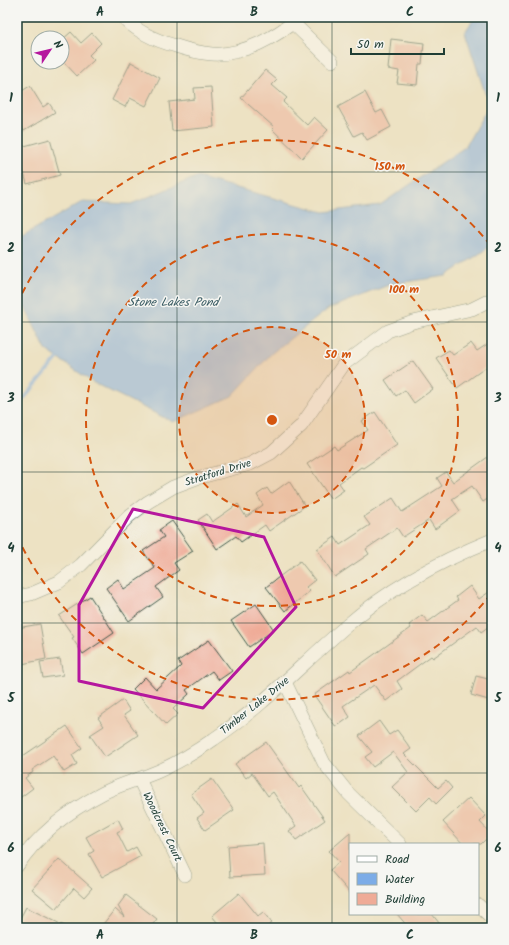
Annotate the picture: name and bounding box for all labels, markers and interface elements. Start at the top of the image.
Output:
text: A [96,2,104,23]
text: B [250,2,258,23]
text: C [406,2,414,23]
north arrow [30,30,70,70]
scale bar [351,30,444,56]
text: 50 m [357,35,384,54]
text: N [48,37,67,53]
text: 1 [9,88,13,109]
text: 1 [496,88,500,109]
text: 150 m [375,157,405,176]
text: 2 [7,238,15,259]
text: 2 [494,238,502,259]
text: 100 m [389,280,419,299]
water label: Stone Lakes Pond [128,293,221,312]
text: 50 m [324,345,352,364]
text: 3 [6,388,15,409]
text: 3 [493,388,502,409]
centre of rings [265,413,279,427]
street label: Stratford Drive [182,454,254,492]
text: 4 [7,538,15,559]
text: 4 [494,538,502,559]
street label: Timber Lake Drive [216,672,294,740]
text: 5 [7,688,16,709]
text: 5 [494,688,503,709]
street label: Woodcrest Court [137,789,187,866]
text: 6 [7,838,15,859]
text: 6 [494,838,502,859]
legend [349,843,479,915]
text: Road [385,850,410,869]
text: Water [385,870,415,889]
text: Building [385,890,425,909]
text: A [96,925,104,945]
text: B [250,925,258,945]
text: C [406,925,414,945]

